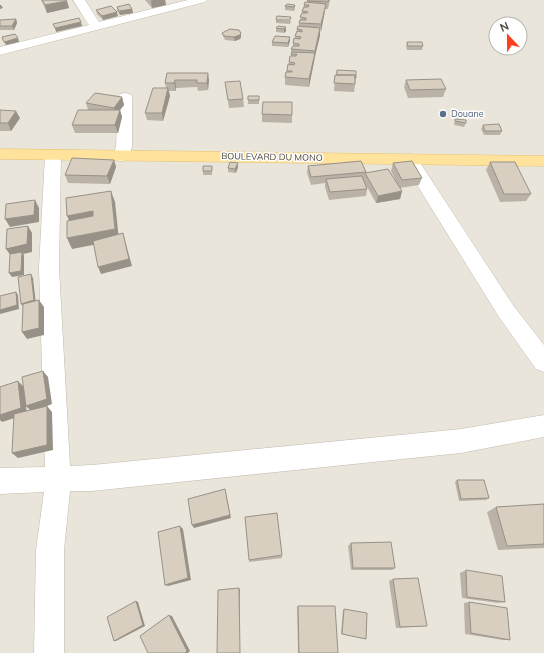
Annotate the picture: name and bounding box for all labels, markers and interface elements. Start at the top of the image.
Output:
north arrow [488,16,528,56]
text: N [498,19,511,35]
place label: Douane [451,108,484,119]
marker: Douane [438,109,448,119]
street label: BOULEVARD DU MONO [221,150,323,163]

